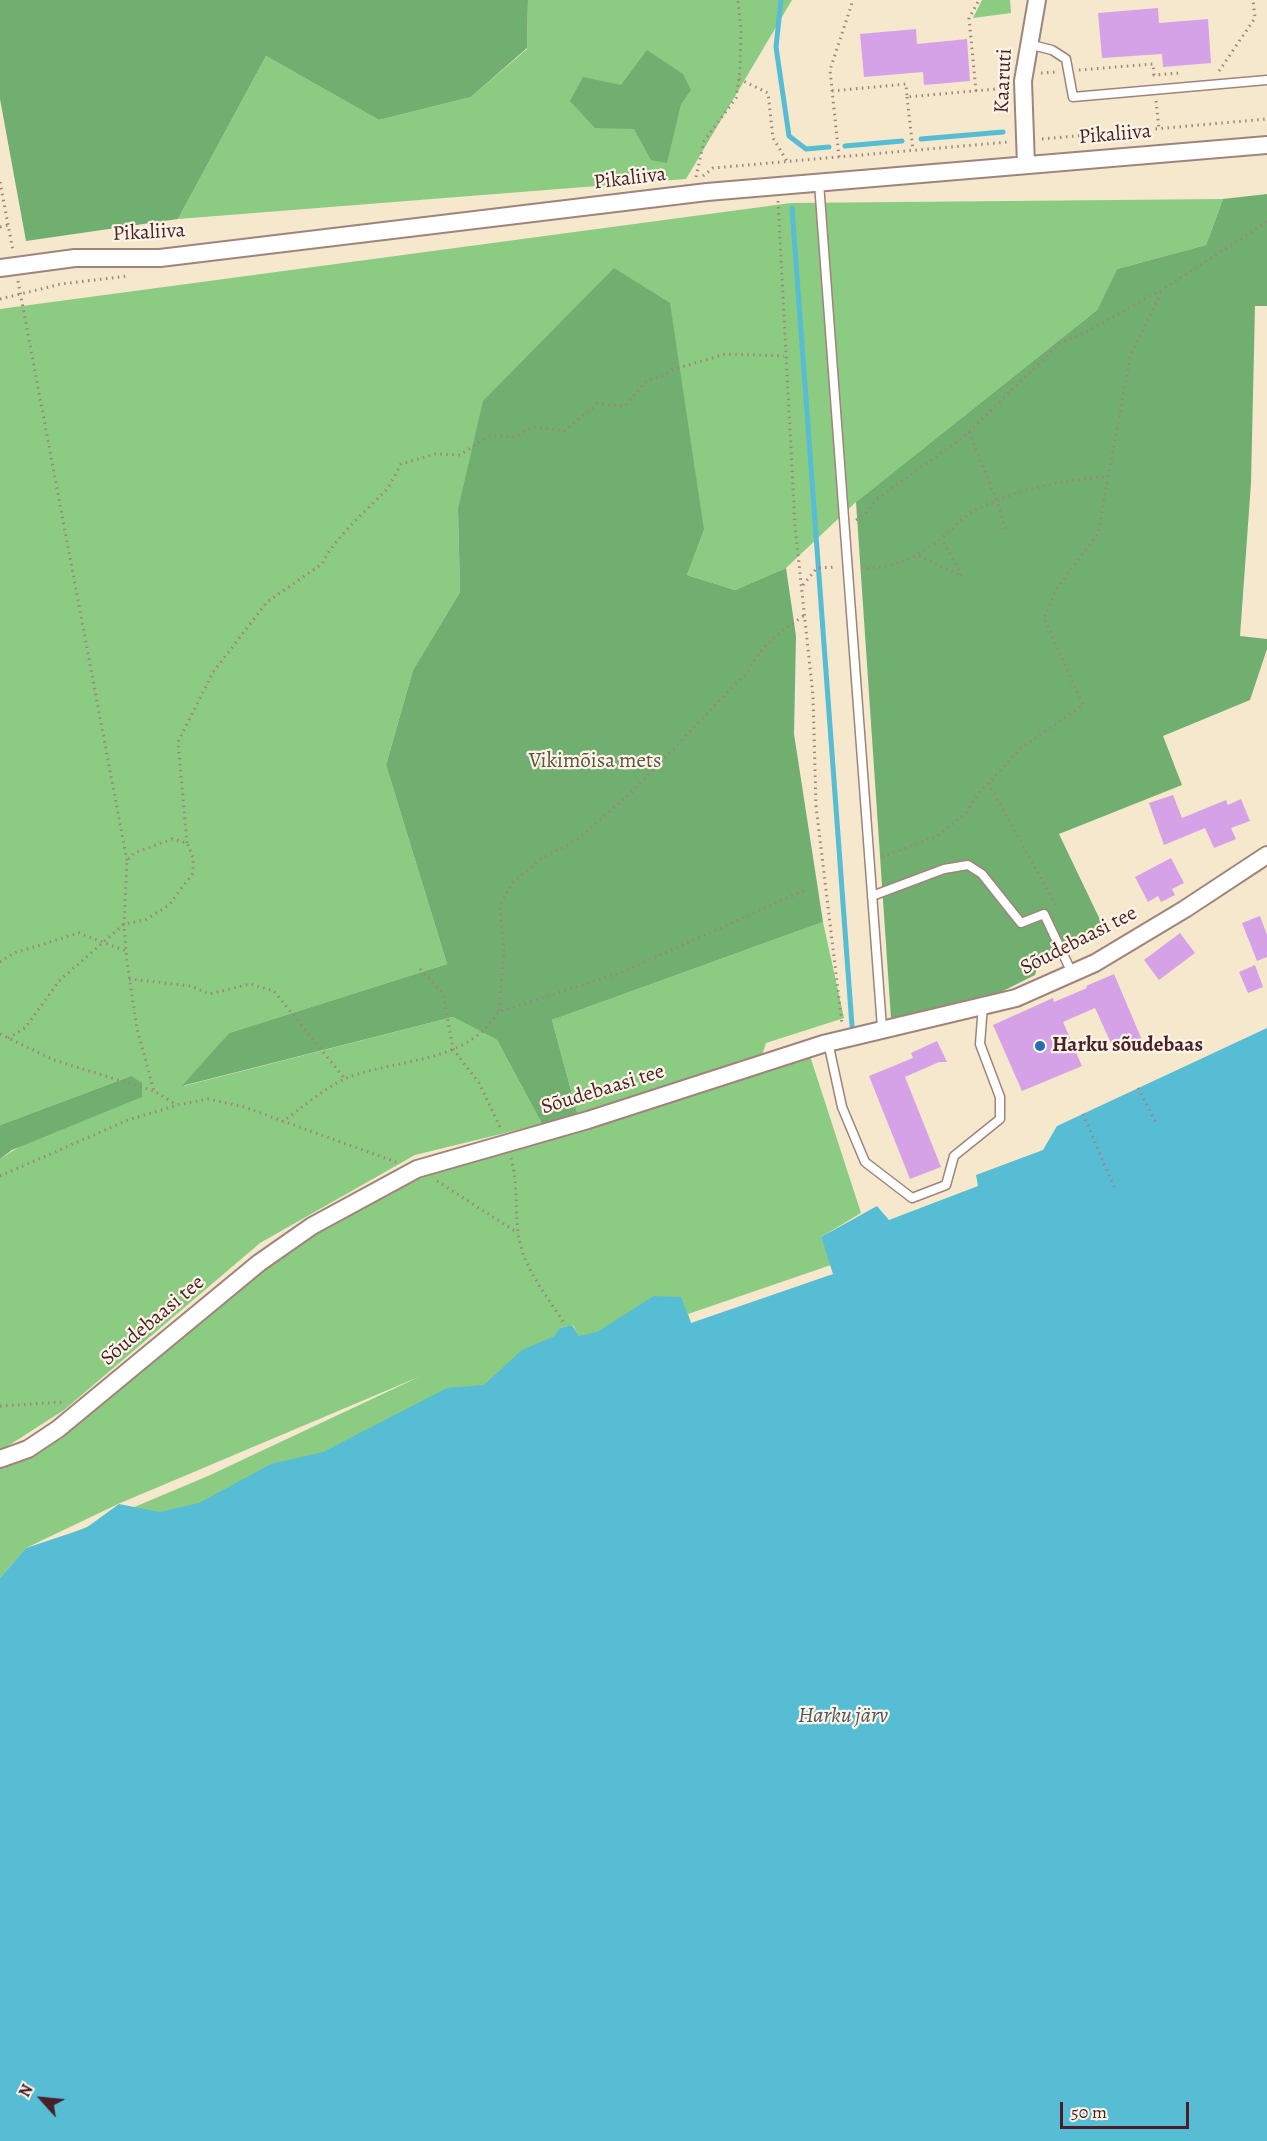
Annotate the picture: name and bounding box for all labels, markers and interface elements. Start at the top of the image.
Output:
street label: Kaaruti [990,48,1018,114]
street label: Pikaliiva [1078,119,1152,151]
street label: Pikaliiva [592,162,668,196]
street label: Pikaliiva [112,219,186,247]
park label: Vikimõisa mets [529,749,661,775]
street label: Sõudebaasi tee [1016,901,1142,981]
place label: Harku sõudebaas [1052,1033,1203,1059]
marker: Harku sõudebaas [1033,1039,1047,1053]
street label: Sõudebaasi tee [538,1059,668,1121]
street label: Sõudebaasi tee [96,1270,210,1372]
water label: Harku järv [798,1704,888,1730]
north arrow [12,2069,72,2129]
text: N [14,2081,38,2101]
scale bar [1063,2090,1192,2128]
text: 50 m [1071,2100,1107,2124]

